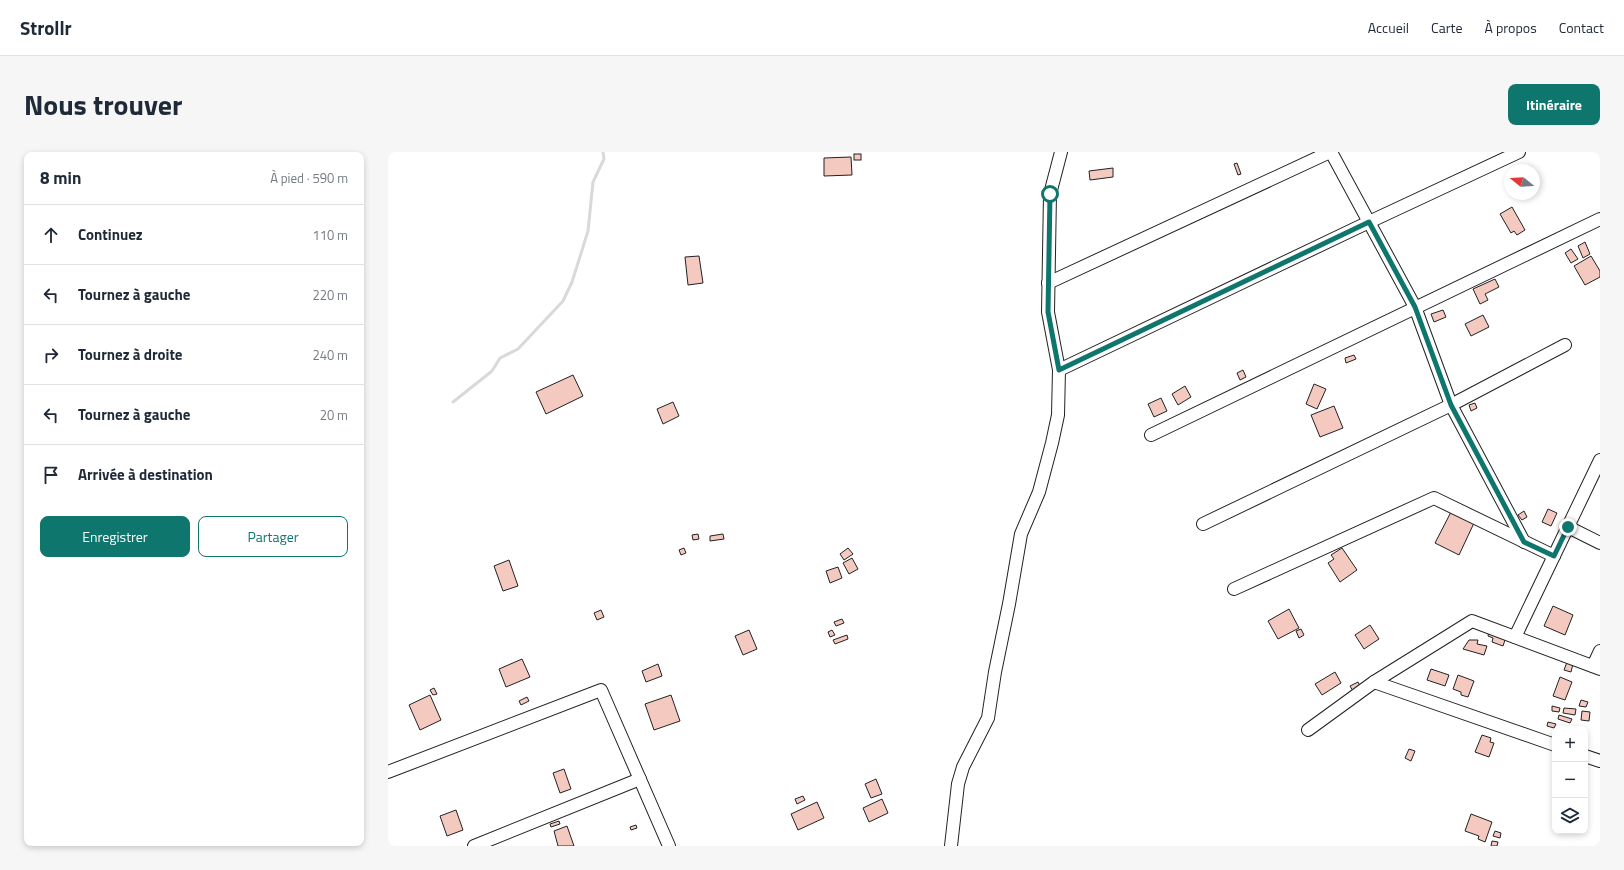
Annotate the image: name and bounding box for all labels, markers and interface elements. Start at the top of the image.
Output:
text: Strollr [20,13,72,42]
text: Accueil [1368,17,1409,38]
text: Carte [1431,17,1463,38]
text: À propos [1485,17,1537,38]
text: Contact [1559,17,1604,38]
text: Nous trouver [24,83,182,126]
button: Itinéraire [1508,84,1600,125]
north arrow [1504,164,1540,200]
text: 8 min [40,165,81,191]
text: À pied · 590 m [270,168,348,188]
route start [1041,185,1059,203]
text: Continuez [78,223,143,246]
icon: ahead [40,224,62,246]
text: 110 m [312,225,348,245]
text: Tournez à gauche [78,283,190,306]
icon: left [40,284,62,306]
text: 220 m [312,285,348,305]
text: Tournez à droite [78,343,183,366]
icon: right [40,344,62,366]
text: 240 m [312,345,348,365]
text: Tournez à gauche [78,403,190,426]
icon: left [40,404,62,426]
text: 20 m [320,405,348,425]
text: Arrivée à destination [78,463,213,486]
icon: arrive [40,464,62,486]
button: Enregistrer [40,516,190,557]
button: Partager [198,516,348,557]
route end [1559,518,1577,536]
map controls [1552,726,1588,834]
button: + [1552,726,1588,762]
button: − [1552,762,1588,798]
button: layers [1552,798,1588,834]

